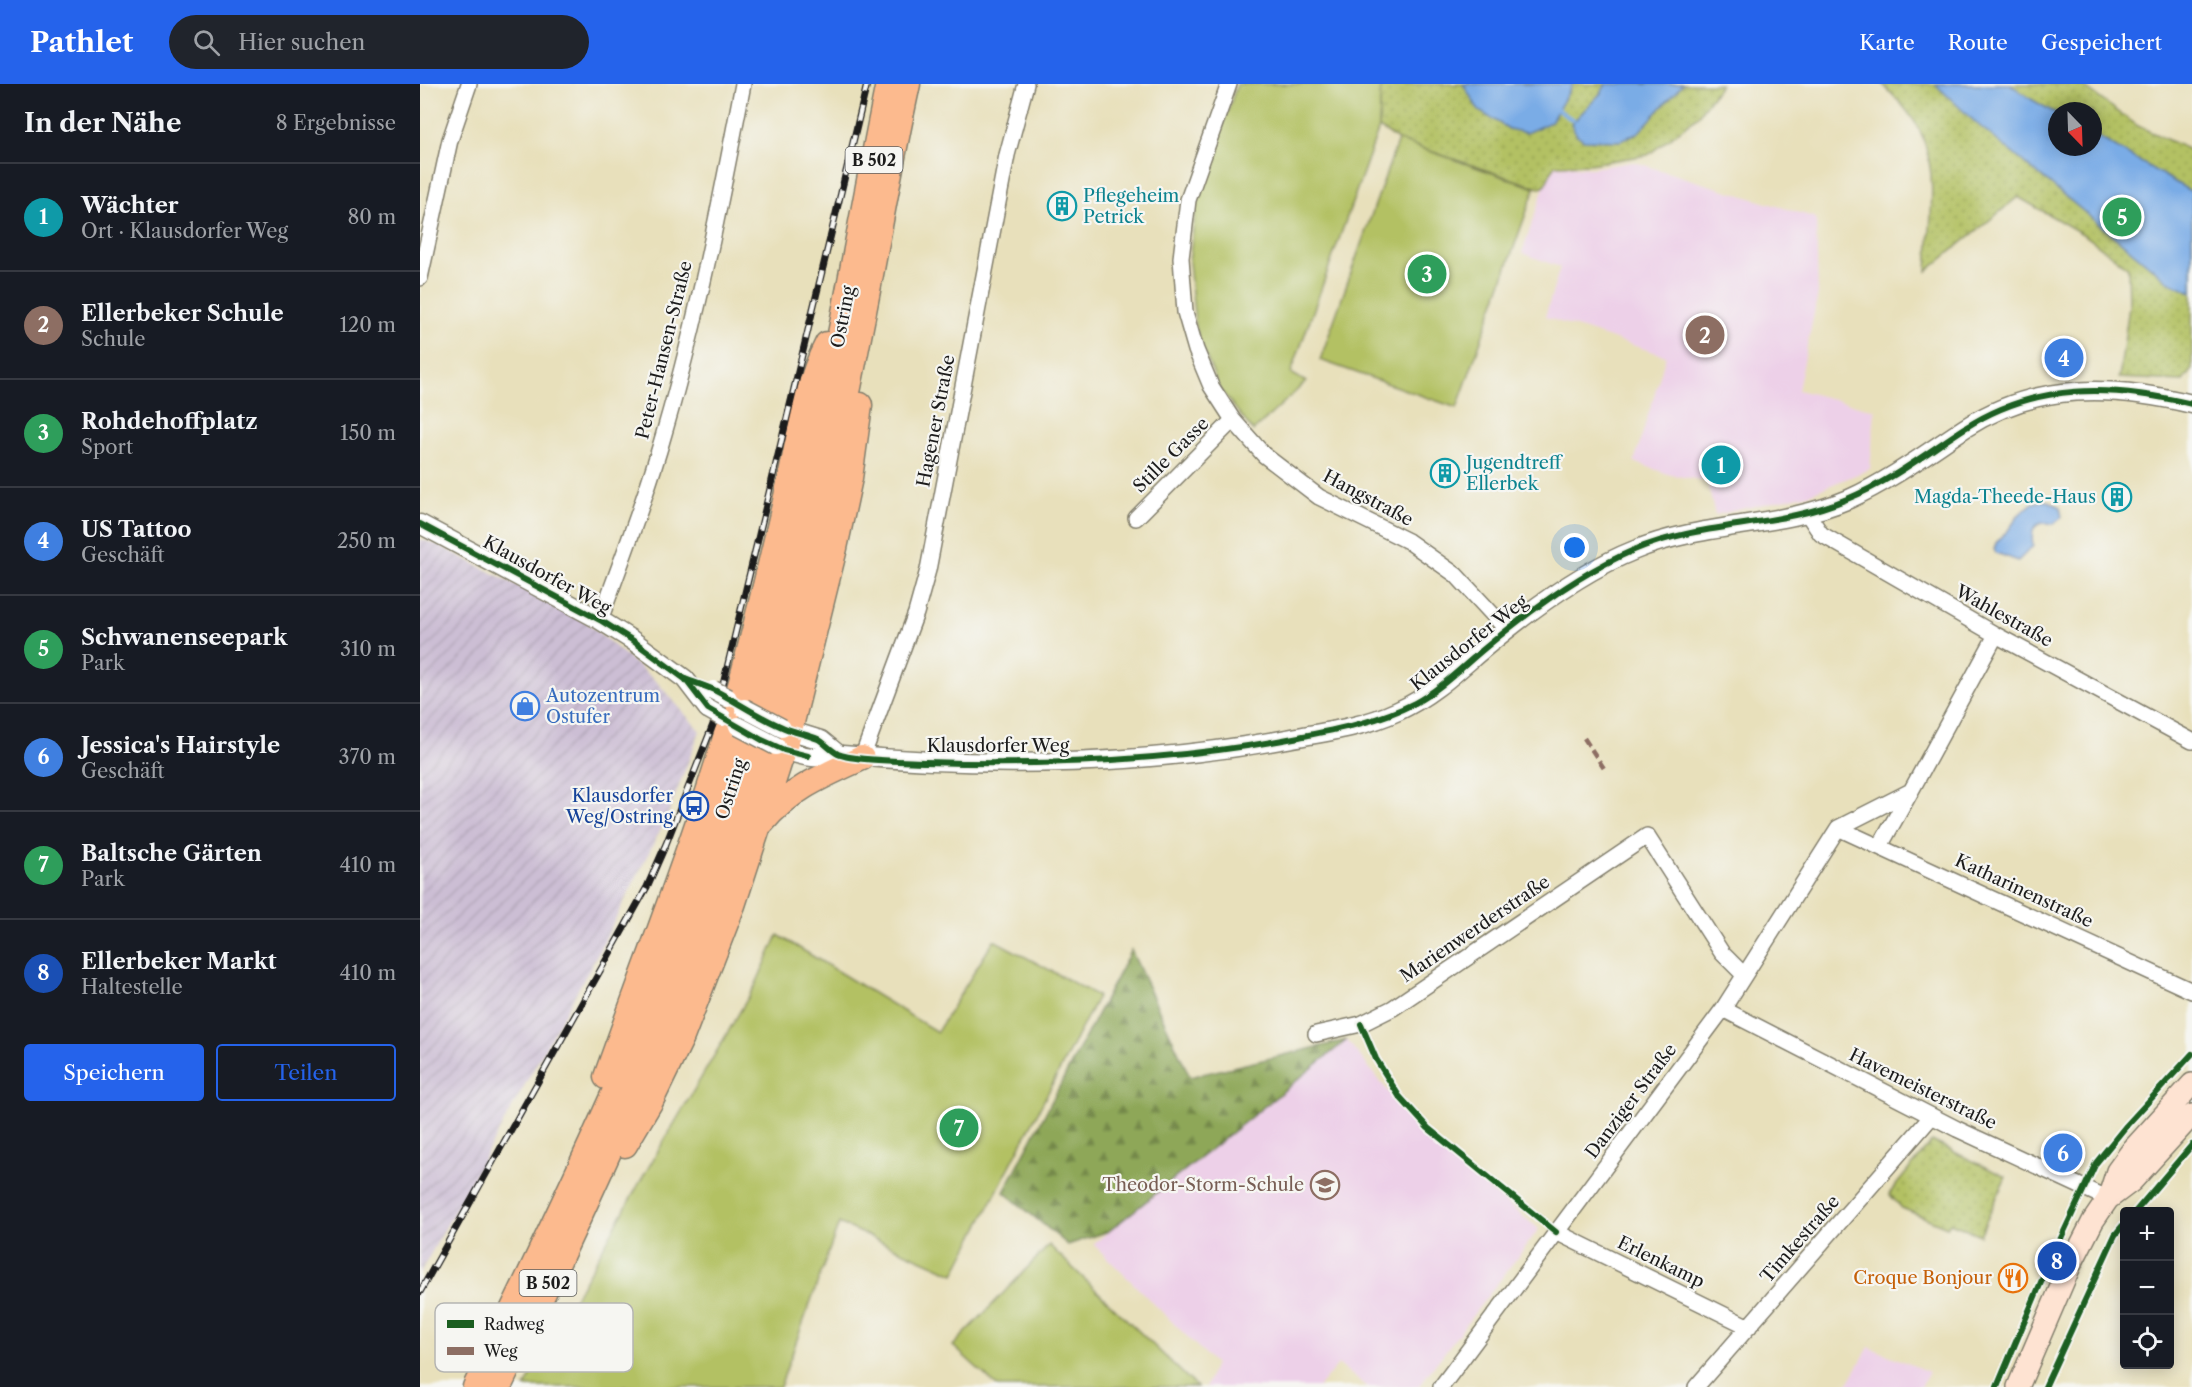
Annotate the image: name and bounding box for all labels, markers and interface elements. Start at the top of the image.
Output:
search box [169,15,589,69]
text: Pathlet [30,25,133,59]
icon: search [190,26,223,59]
text: Hier suchen [238,29,365,56]
text: Karte [1859,30,1915,55]
text: Route [1948,30,2008,55]
text: Gespeichert [2041,30,2162,55]
north arrow [2048,102,2102,156]
text: In der Nähe [24,107,181,139]
text: 8 Ergebnisse [276,111,396,135]
road number: B 502 [846,147,902,173]
place label: Pflegeheim Petrick [1083,185,1180,228]
building icon: Pflegeheim Petrick [1046,190,1078,222]
text: Wächter [81,192,179,219]
pin: 5 [2102,194,2142,240]
text: 1 [39,205,48,229]
text: 80 m [348,205,396,229]
text: Ort · Klausdorfer Weg [81,219,288,243]
pin: 3 [1408,252,1446,297]
street label: Peter-Hansen-Straße [631,259,697,441]
street label: Ostring [826,284,860,350]
text: Ellerbeker Schule [81,300,284,327]
pin: 2 [1686,312,1724,358]
text: 2 [38,313,49,337]
text: 120 m [339,313,396,337]
text: Schule [81,327,145,351]
pin: 4 [2044,336,2084,380]
street label: Hagener Straße [912,353,960,489]
text: Rohdehoffplatz [81,408,258,435]
street label: Stille Gasse [1129,413,1213,497]
text: 3 [38,421,49,445]
text: 150 m [340,421,396,445]
text: Sport [81,435,133,459]
pin: 1 [1702,442,1740,488]
place label: Jugendtreff Ellerbek [1463,452,1564,495]
building icon: Jugendtreff Ellerbek [1429,457,1461,489]
street label: Hangstraße [1319,465,1417,531]
building icon: Magda-Theede-Haus [2101,481,2133,513]
place label: Magda-Theede-Haus [1914,486,2096,508]
text: US Tattoo [81,516,191,543]
text: 4 [38,529,49,553]
text: 250 m [337,529,396,553]
street label: Klausdorfer Weg [479,531,615,619]
your location [1560,533,1589,562]
text: Geschäft [81,543,164,567]
street label: Wahlestraße [1951,580,2057,652]
street label: Klausdorfer Weg [1406,590,1532,696]
text: Schwanenseepark [81,624,287,651]
text: 5 [38,637,49,661]
text: 310 m [340,637,396,661]
text: Park [81,651,124,675]
place label: Autozentrum Ostufer [545,685,660,728]
shop icon: Autozentrum Ostufer [509,690,541,722]
text: Jessica's Hairstyle [81,732,280,759]
street label: Klausdorfer Weg [927,735,1070,757]
text: 6 [38,745,49,769]
text: 370 m [339,745,396,769]
street label: Ostring [711,755,751,822]
text: Geschäft [81,759,164,783]
place label: Klausdorfer Weg/Ostring [565,785,674,828]
bus stop icon: Klausdorfer Weg/Ostring [678,790,710,822]
text: Baltsche Gärten [81,840,262,867]
street label: Katharinenstraße [1951,849,2097,933]
text: 7 [38,853,49,877]
text: 410 m [339,853,396,877]
text: Park [81,867,124,891]
street label: Marienwerderstraße [1396,871,1554,987]
text: Ellerbeker Markt [81,948,277,975]
text: 8 [37,961,50,985]
text: 410 m [339,961,396,985]
text: Haltestelle [81,975,183,999]
street label: Danziger Straße [1581,1039,1681,1163]
button: Speichern [24,1044,204,1101]
button: Teilen [216,1044,396,1101]
street label: Havemeisterstraße [1846,1044,2000,1134]
pin: 7 [940,1106,978,1150]
pin: 6 [2044,1130,2082,1176]
school or university icon: Theodor-Storm-Schule [1309,1169,1341,1201]
place label: Theodor-Storm-Schule [1102,1174,1304,1196]
street label: Timkestraße [1756,1191,1844,1287]
map controls [2120,1207,2174,1369]
button: + [2120,1207,2174,1261]
street label: Erlenkamp [1614,1231,1708,1293]
pin: 8 [2038,1238,2076,1284]
button: − [2120,1261,2174,1315]
restaurant icon: Croque Bonjour [1997,1262,2029,1294]
place label: Croque Bonjour [1853,1267,1992,1289]
road number: B 502 [520,1270,576,1296]
legend [435,1303,633,1372]
text: Radweg [484,1314,544,1334]
button: locate [2120,1315,2174,1369]
text: Weg [483,1341,518,1361]

